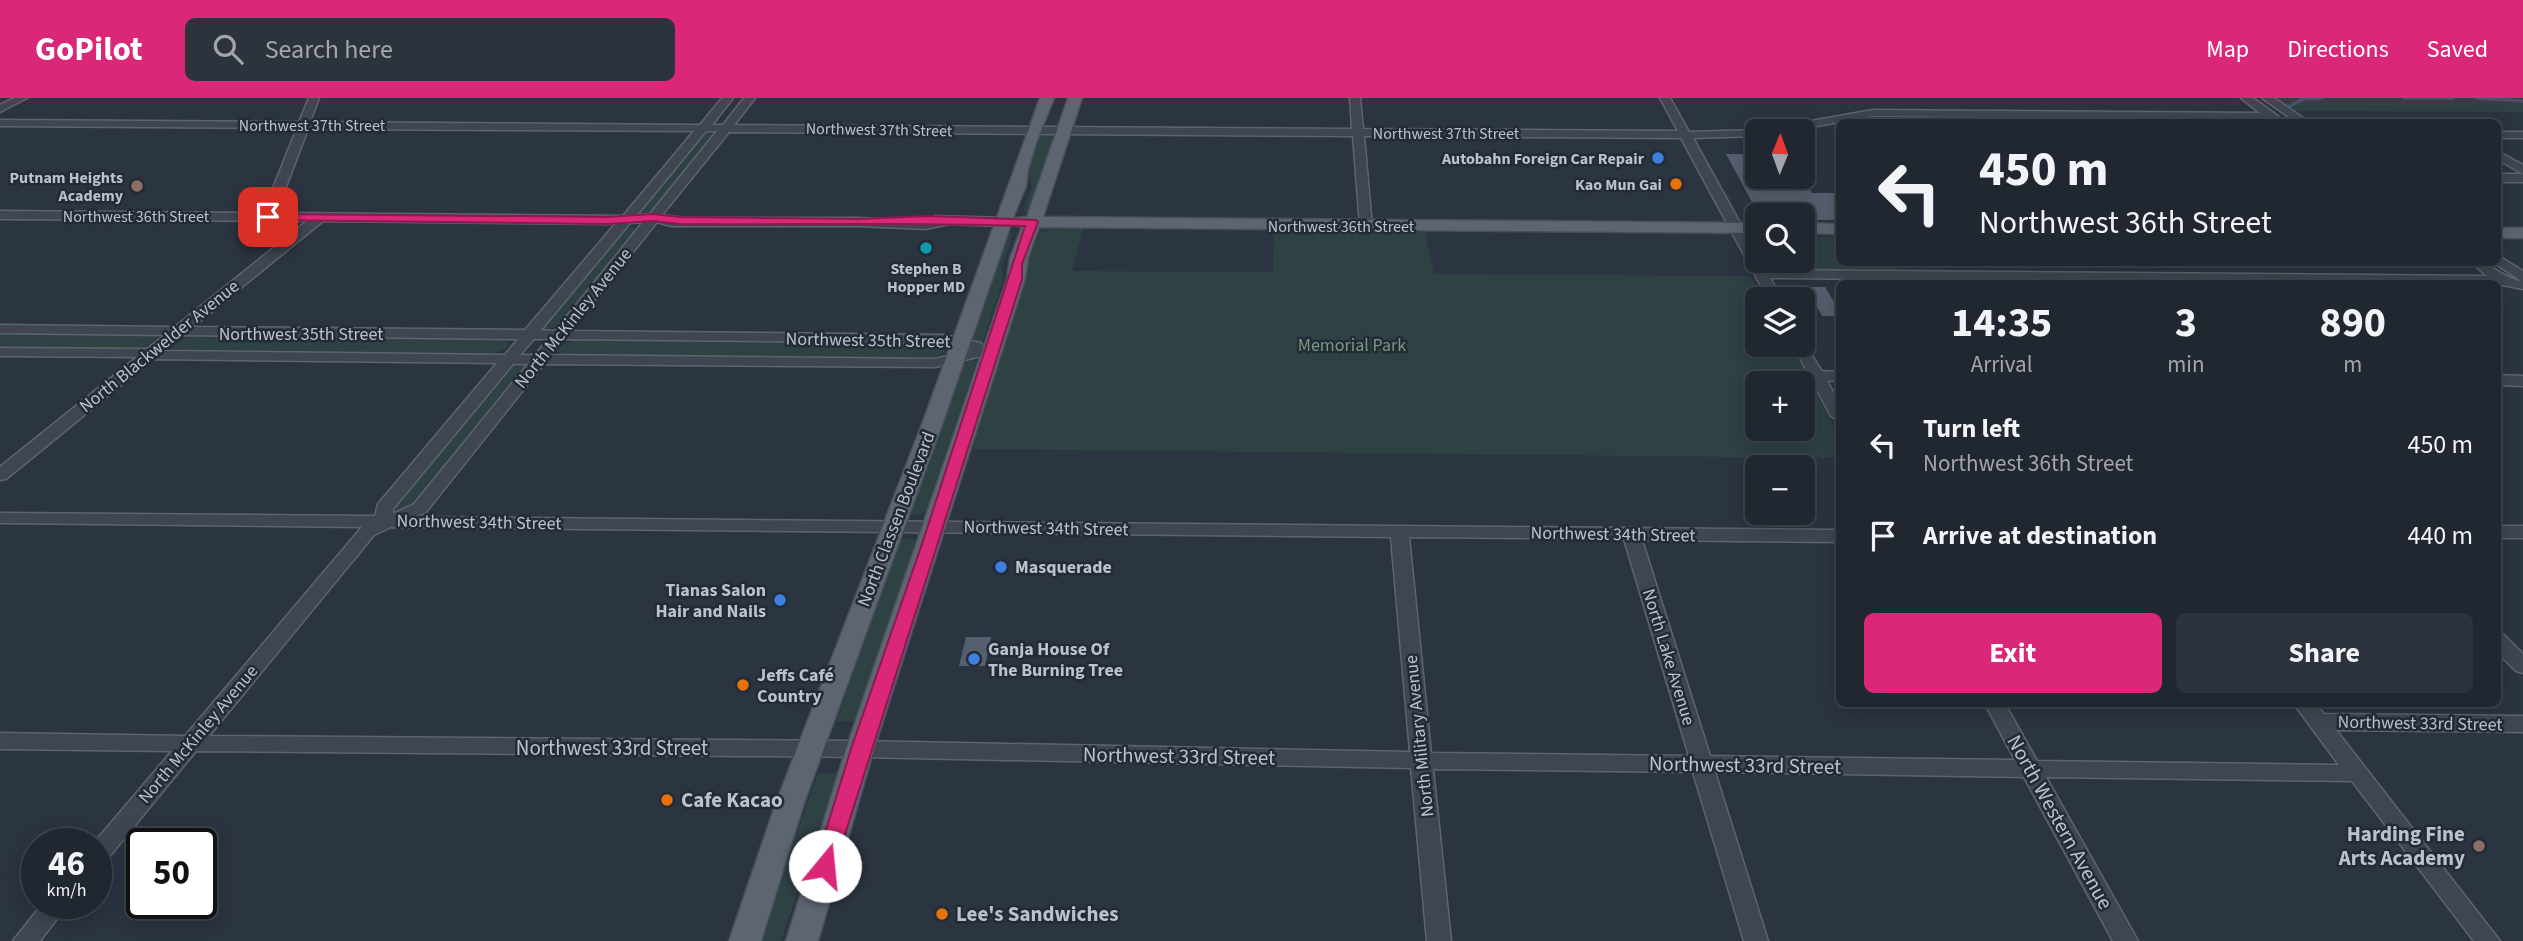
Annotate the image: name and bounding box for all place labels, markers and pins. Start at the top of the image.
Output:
place label: Autobahn Foreign Car Repair [1441,148,1645,170]
marker: Autobahn Foreign Car Repair [1650,150,1666,166]
place label: Putnam Heights Academy [10,167,124,207]
place label: Kao Mun Gai [1575,174,1662,196]
marker: Kao Mun Gai [1668,176,1684,192]
marker: Putnam Heights Academy [129,178,145,194]
pin [238,187,298,247]
marker: Stephen B Hopper MD [918,240,934,256]
place label: Stephen B Hopper MD [887,258,965,298]
place label: Masquerade [1015,555,1112,580]
marker: Masquerade [993,559,1009,575]
place label: Tianas Salon Hair and Nails [655,578,766,624]
marker: Tianas Salon Hair and Nails [772,592,788,608]
place label: Ganja House Of The Burning Tree [988,637,1123,683]
marker: Ganja House Of The Burning Tree [966,651,982,667]
place label: Jeffs Café Country [757,663,834,709]
marker: Jeffs Café Country [735,677,751,693]
place label: Cafe Kacao [681,785,783,815]
marker: Cafe Kacao [659,792,675,808]
place label: Harding Fine Arts Academy [2338,819,2465,873]
marker: Harding Fine Arts Academy [2471,838,2487,854]
place label: Lee's Sandwiches [956,899,1119,929]
marker: Lee's Sandwiches [934,906,950,922]

